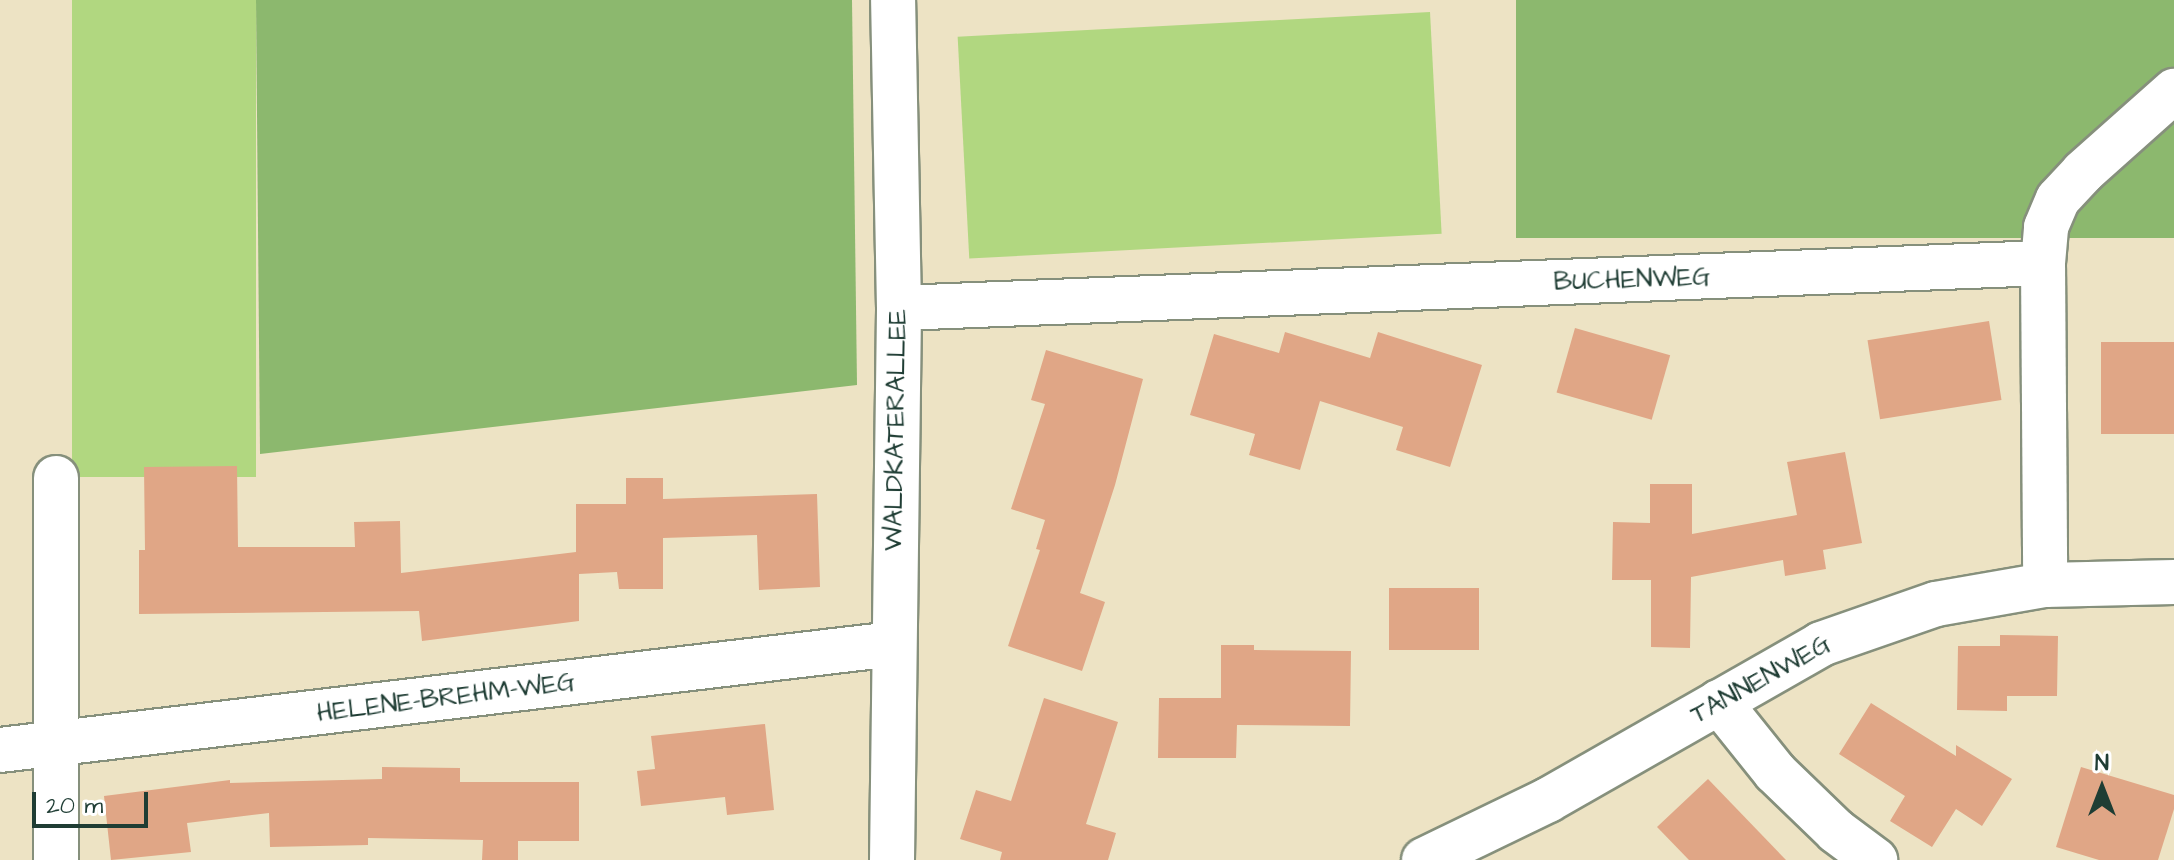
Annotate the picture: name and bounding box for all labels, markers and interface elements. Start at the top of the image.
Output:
street label: BUCHENWEG [1553,262,1711,298]
street label: WALDKATERALLEE [878,309,914,551]
street label: TANNENWEG [1686,629,1836,731]
street label: HELENE-BREHM-WEG [315,667,577,729]
north arrow [2062,748,2142,828]
text: N [2095,748,2109,779]
scale bar [36,776,152,826]
text: 20 m [46,789,103,823]

